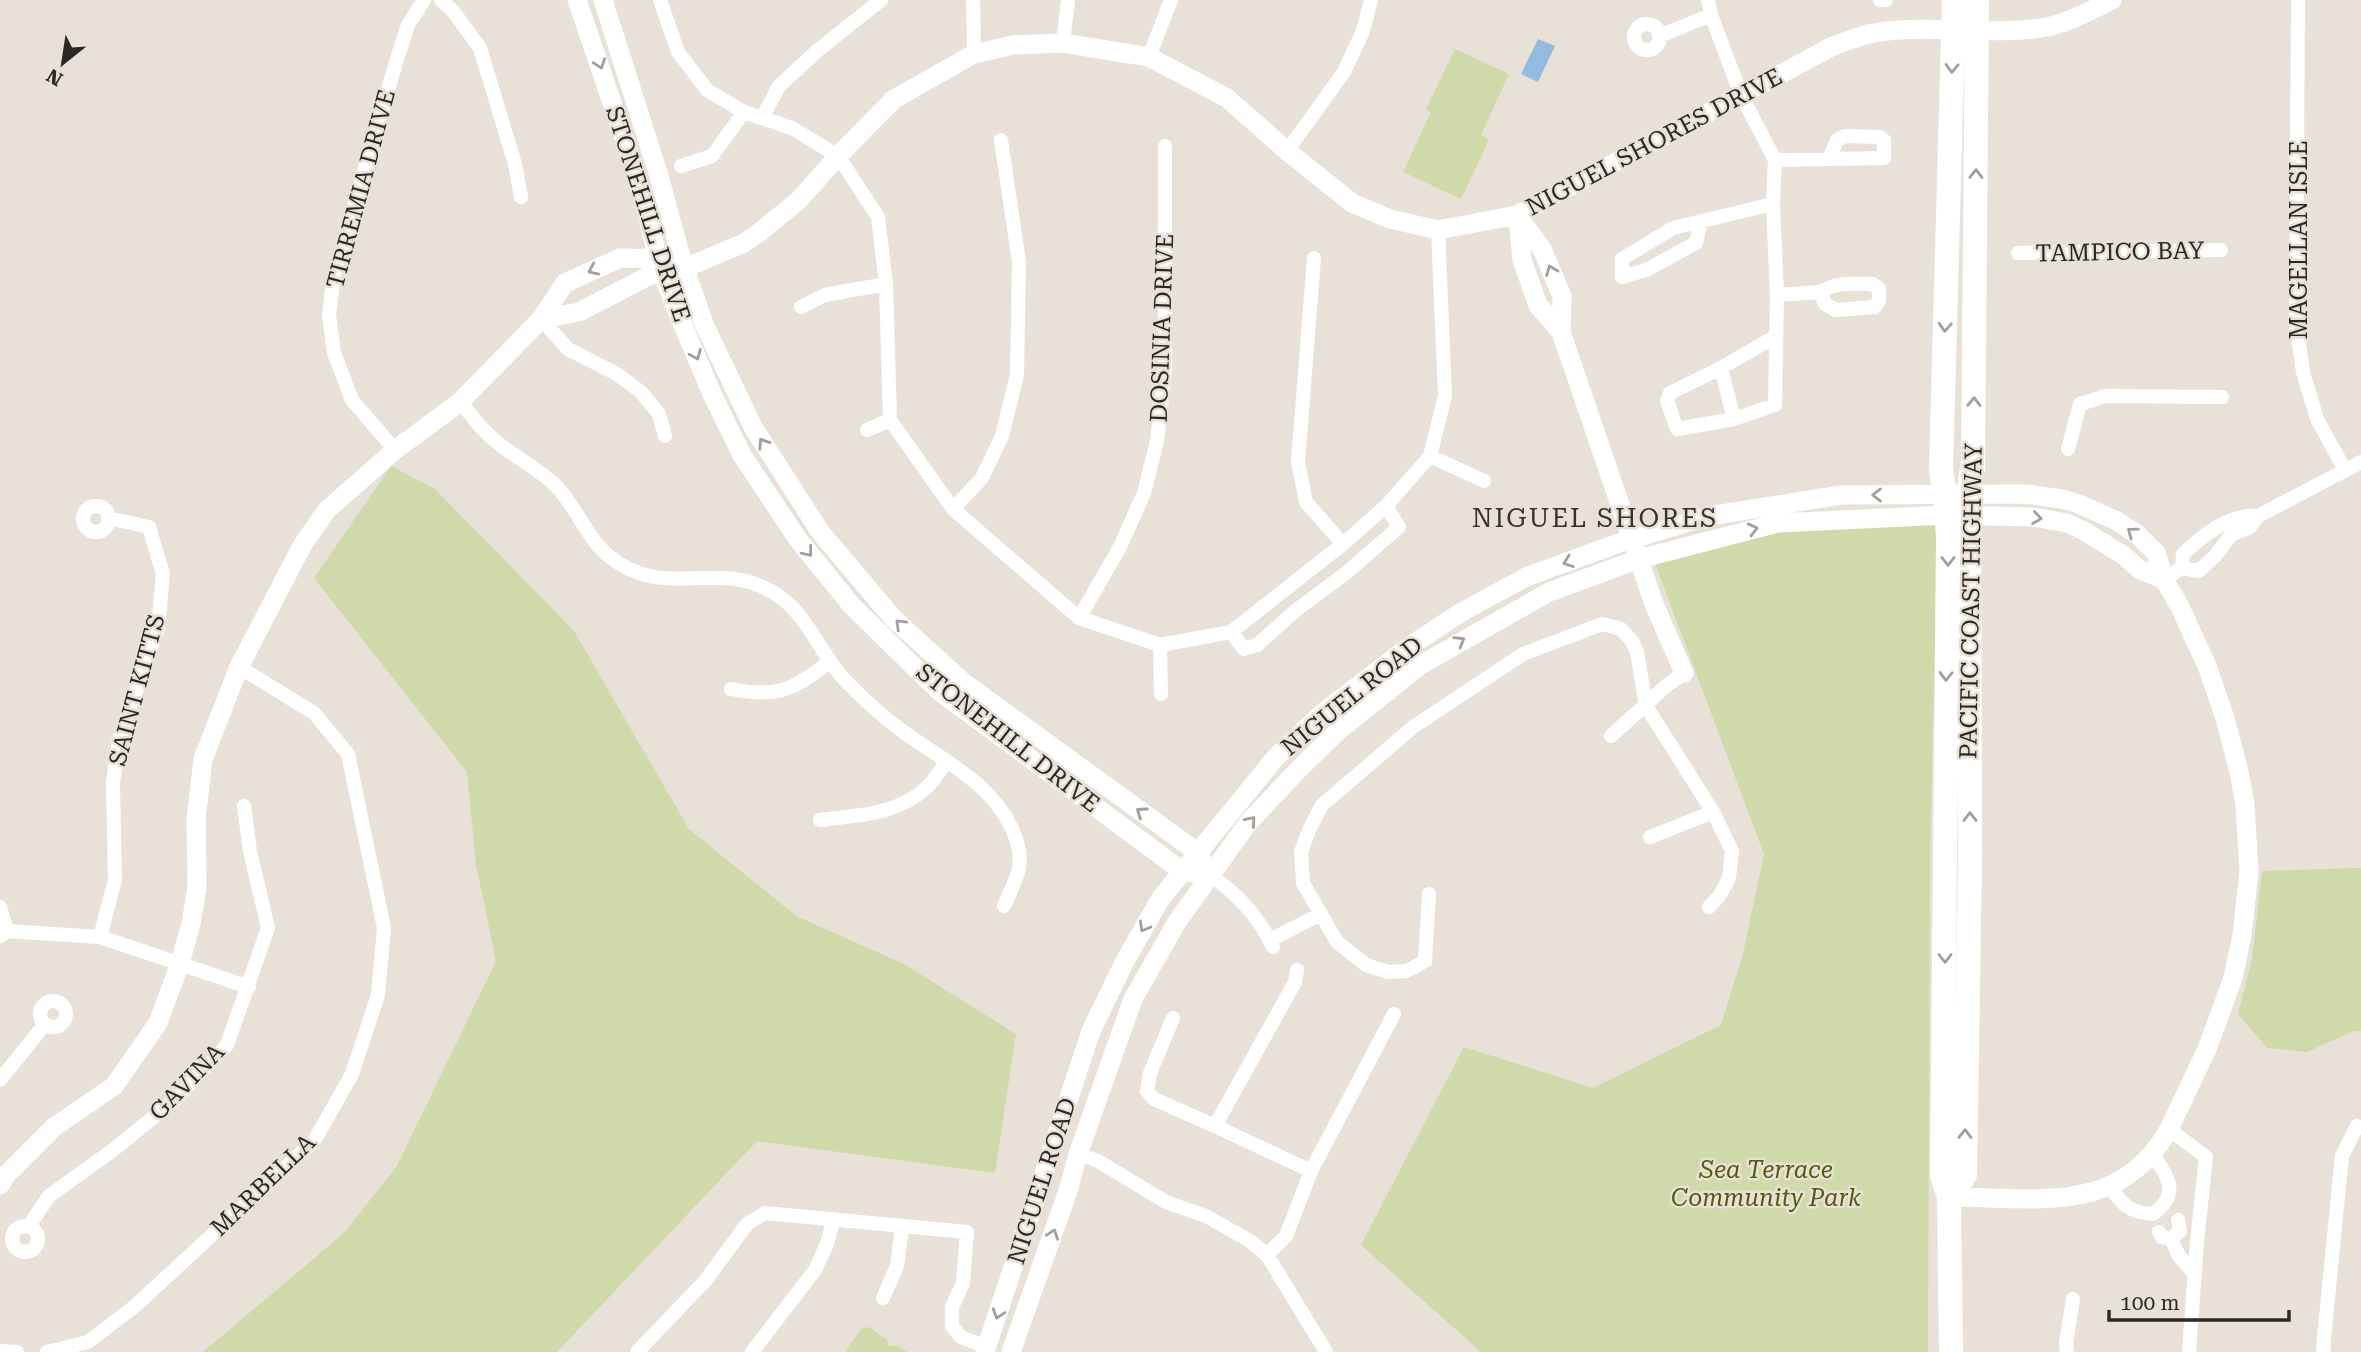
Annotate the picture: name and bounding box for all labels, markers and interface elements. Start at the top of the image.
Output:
north arrow [28,28,98,98]
one-way arrow [592,58,606,70]
street label: NIGUEL SHORES DRIVE [1521,62,1787,222]
text: N [42,63,67,91]
one-way arrow [1944,63,1960,74]
street label: TIRREMIA DRIVE [321,86,401,292]
street label: STONEHILL DRIVE [600,103,696,325]
street label: MAGELLAN ISLE [2285,140,2313,340]
one-way arrow [1968,168,1984,179]
street label: DOSINIA DRIVE [1145,233,1179,423]
street label: TAMPICO BAY [2035,237,2205,267]
one-way arrow [587,262,599,276]
one-way arrow [1545,264,1559,276]
one-way arrow [1938,322,1953,333]
one-way arrow [687,349,701,361]
one-way arrow [1966,396,1982,406]
one-way arrow [759,438,772,451]
street label: PACIFIC COAST HIGHWAY [1954,442,1988,759]
one-way arrow [1871,487,1882,503]
district label: NIGUEL SHORES [1472,503,1718,533]
one-way arrow [2031,510,2043,525]
one-way arrow [1746,523,1758,537]
one-way arrow [2127,527,2139,540]
one-way arrow [800,544,812,557]
one-way arrow [1562,554,1574,568]
one-way arrow [1940,556,1955,567]
street label: SAINT KITTS [103,611,171,769]
one-way arrow [896,620,909,633]
street label: NIGUEL ROAD [1276,631,1428,761]
one-way arrow [1452,637,1465,650]
street label: STONEHILL DRIVE [911,658,1105,818]
one-way arrow [1938,671,1954,681]
one-way arrow [1136,808,1149,821]
one-way arrow [1962,812,1978,822]
one-way arrow [1243,816,1255,829]
one-way arrow [1139,920,1152,933]
one-way arrow [1937,953,1953,963]
street label: GAVINA [144,1038,230,1126]
street label: NIGUEL ROAD [1002,1094,1082,1268]
street label: MARBELLA [205,1128,321,1242]
one-way arrow [1957,1128,1973,1138]
park label: Sea Terrace Community Park [1671,1156,1861,1212]
one-way arrow [1045,1228,1059,1240]
scale bar [2109,1278,2289,1322]
text: 100 m [2120,1291,2180,1315]
one-way arrow [992,1307,1006,1319]

